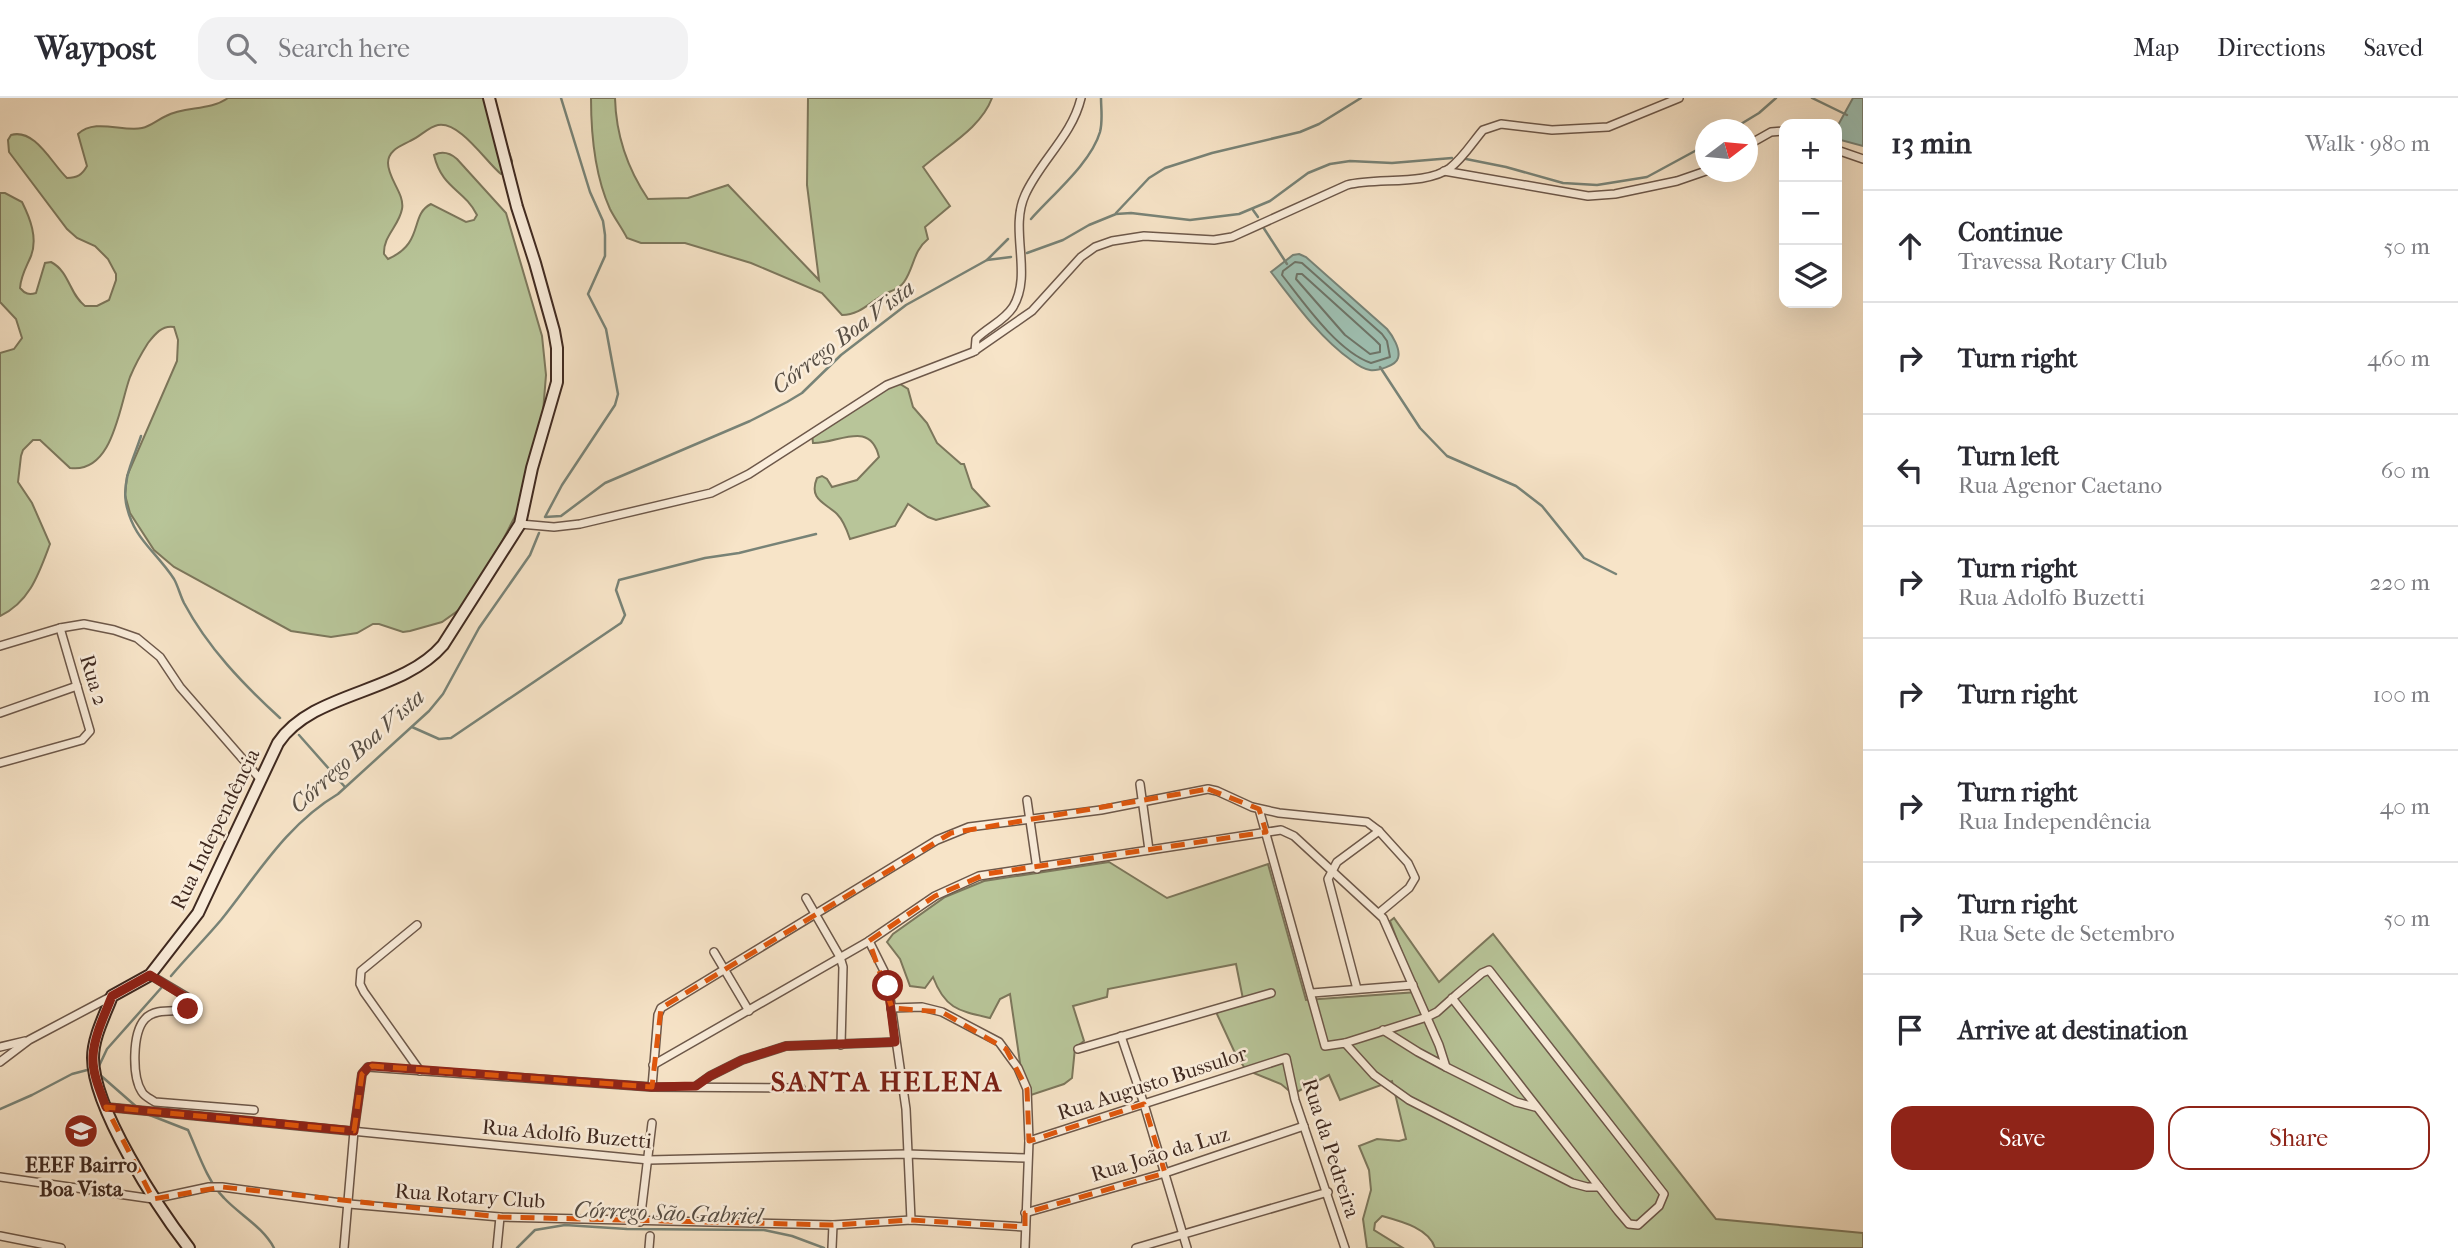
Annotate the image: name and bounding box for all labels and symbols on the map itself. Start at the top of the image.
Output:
north arrow [1695,119,1758,182]
water label: Córrego Boa Vista [766,275,920,399]
street label: Rua 2 [75,652,113,708]
water label: Córrego Boa Vista [284,684,430,818]
street label: Rua Independência [166,744,265,913]
route start [872,970,903,1001]
route end [172,993,203,1024]
street label: Rua Augusto Bussulor [1054,1041,1250,1125]
district label: SANTA HELENA [771,1065,1003,1098]
street label: Rua da Pedreira [1297,1075,1365,1221]
school or university icon: EEEF Bairro Boa Vista [62,1112,100,1150]
street label: Rua Adolfo Buzetti [481,1115,653,1153]
street label: Rua João da Luz [1088,1122,1232,1186]
place label: EEEF Bairro Boa Vista [25,1153,137,1201]
street label: Rua Rotary Club [394,1179,546,1213]
water label: Córrego São Gabriel [573,1196,765,1230]

